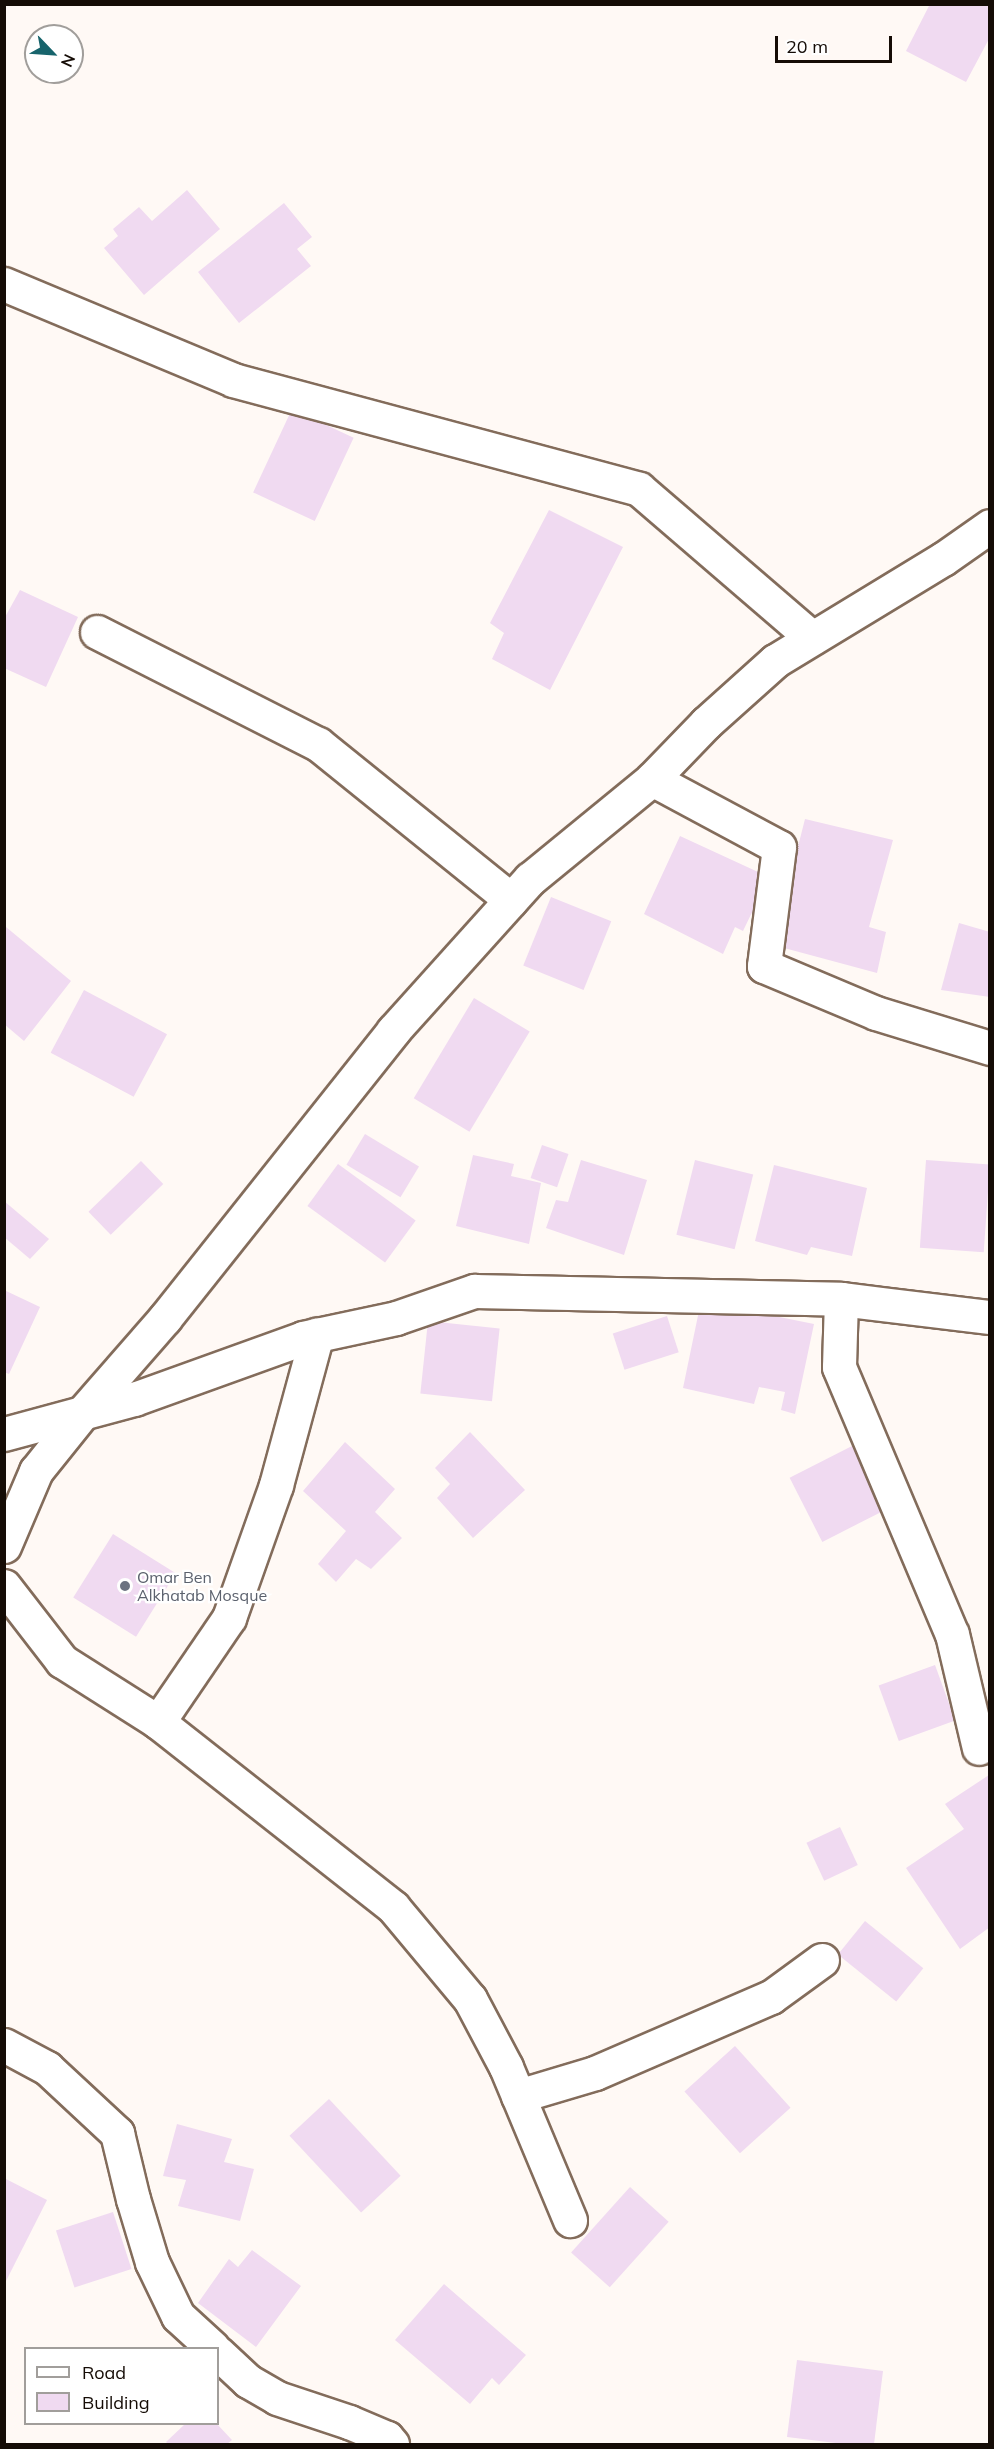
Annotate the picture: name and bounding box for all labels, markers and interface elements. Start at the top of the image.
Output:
north arrow [24,24,84,84]
scale bar [778,24,895,62]
text: 20 m [786,35,828,58]
text: N [57,51,80,70]
place label: Omar Ben Alkhatab Mosque [137,1567,267,1605]
marker: Omar Ben Alkhatab Mosque [118,1579,132,1593]
legend [24,2347,219,2425]
text: Road [82,2361,126,2384]
text: Building [82,2391,150,2414]

